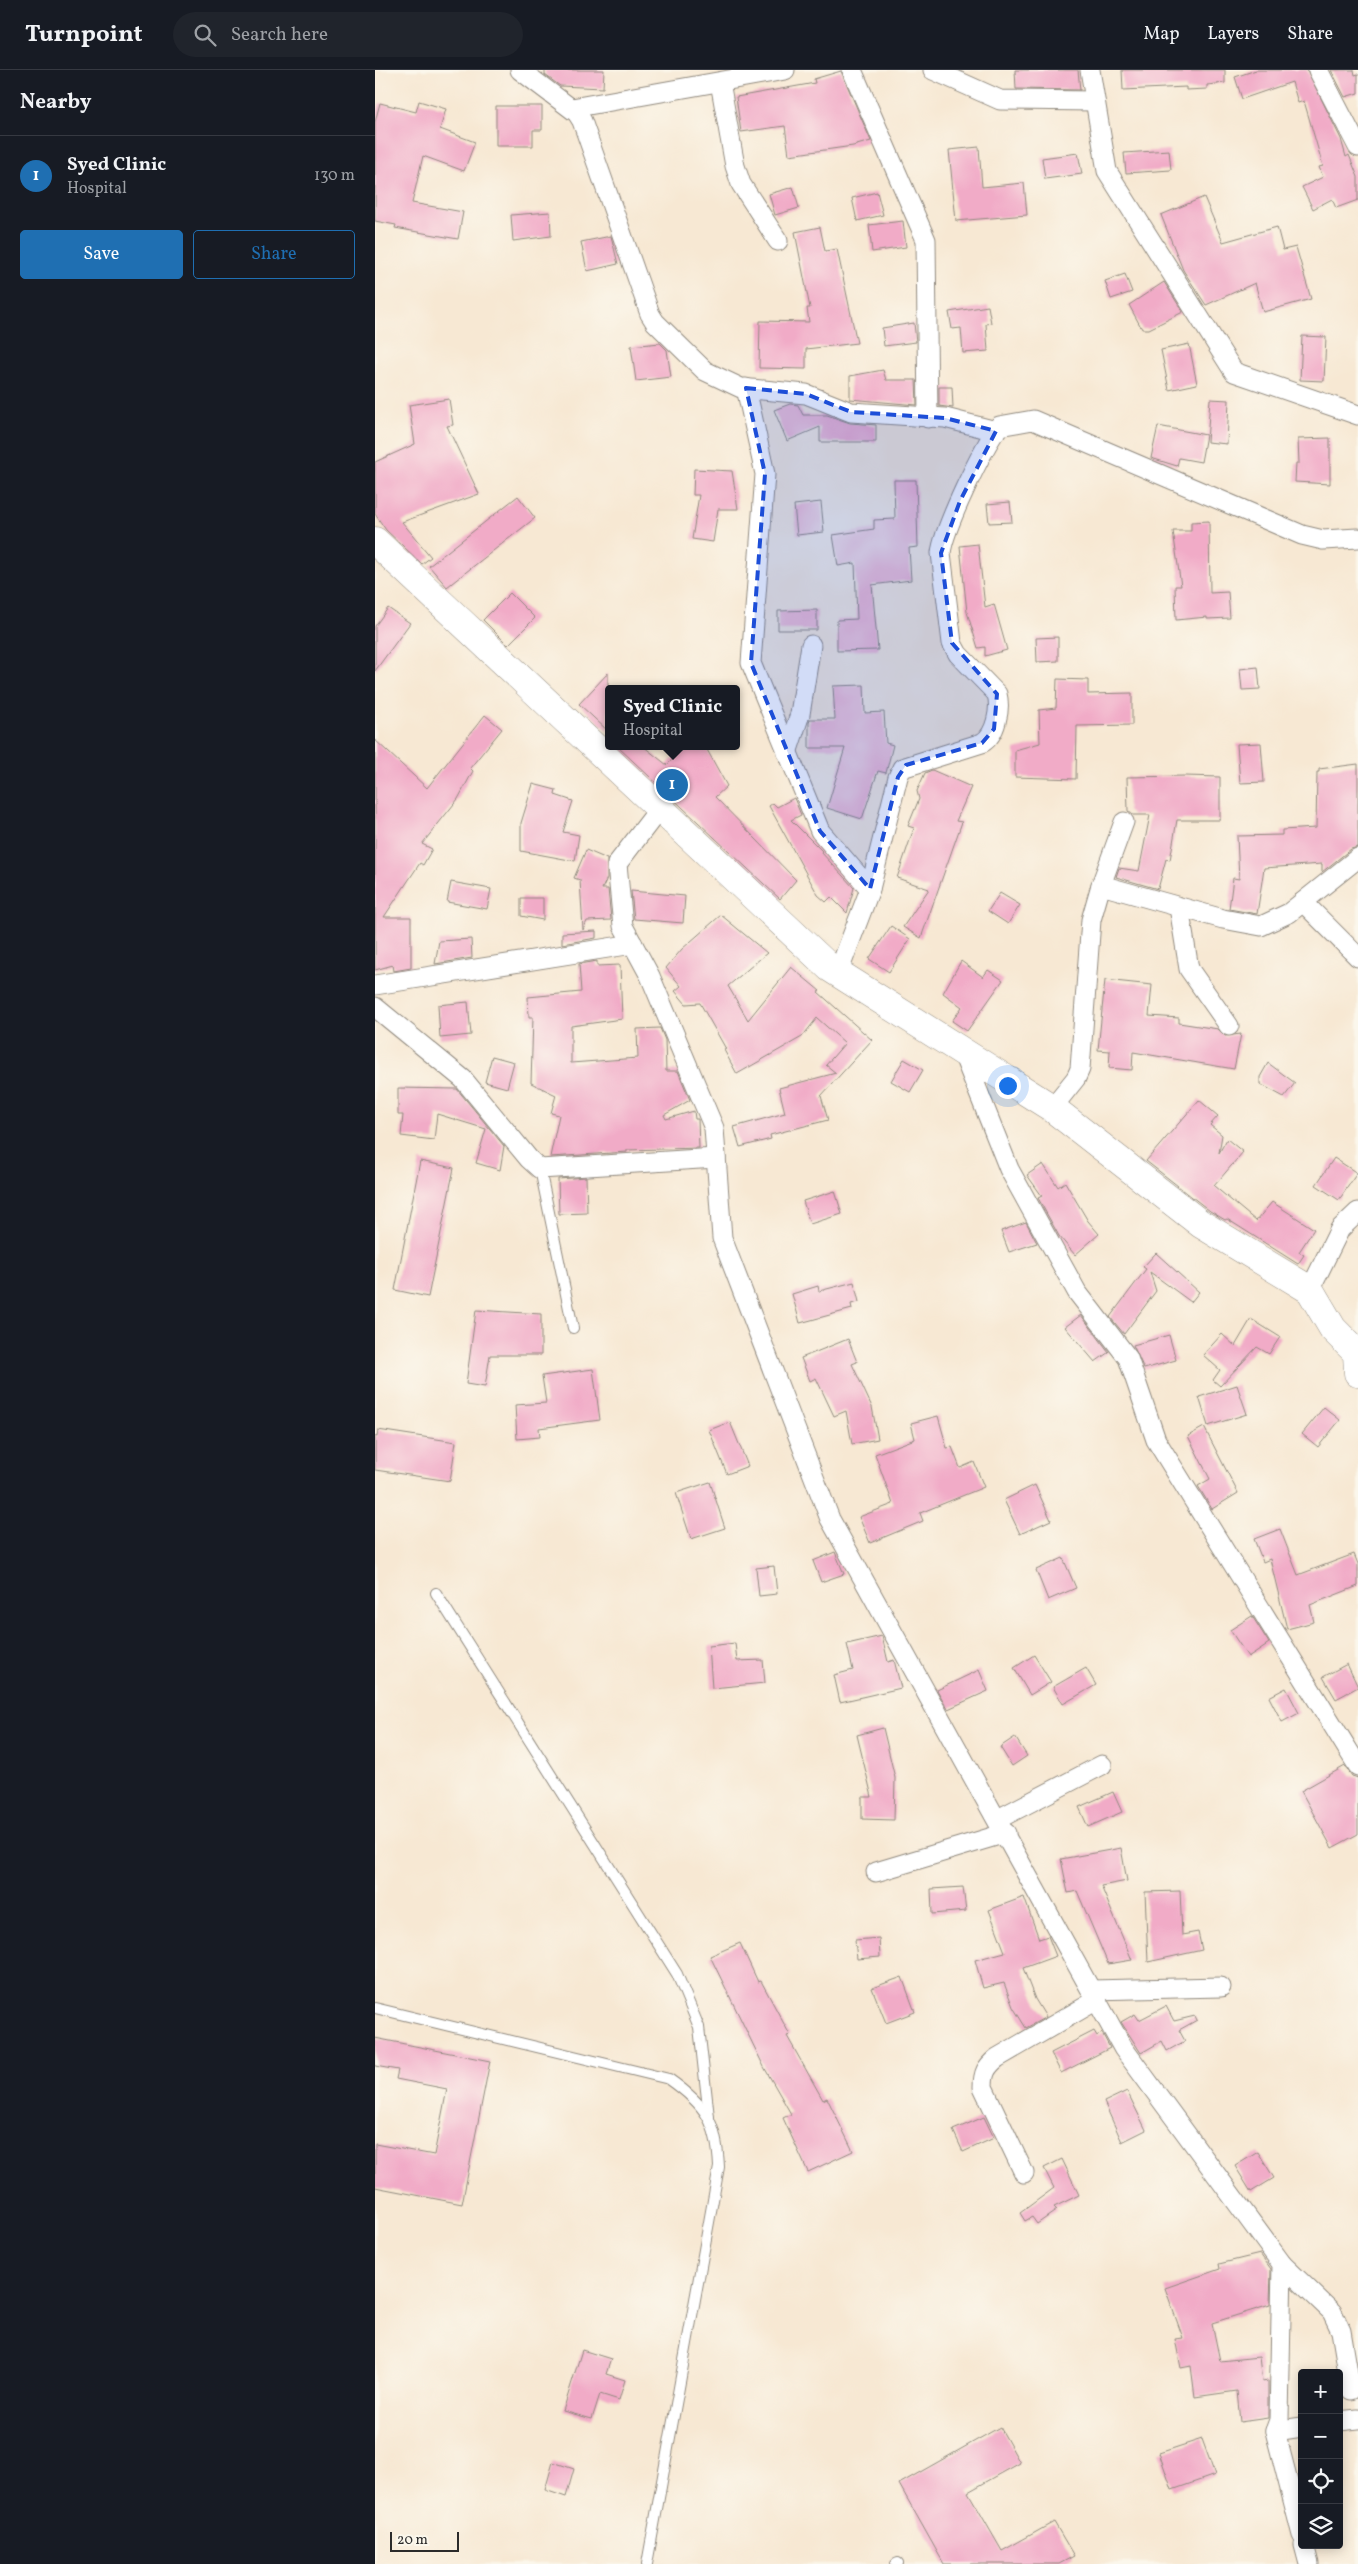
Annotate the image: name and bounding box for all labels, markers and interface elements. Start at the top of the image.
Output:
search box [173,12,523,57]
text: Turnpoint [25,18,143,52]
icon: search [191,21,219,49]
text: Search here [231,22,328,48]
text: Map [1143,22,1179,47]
text: Layers [1207,22,1259,47]
text: Share [1287,22,1333,47]
text: Nearby [20,88,91,117]
text: Syed Clinic [67,152,166,178]
text: 1 [33,165,39,187]
text: 130 m [314,165,355,187]
text: Hospital [67,178,127,200]
button: Save [20,230,183,279]
button: Share [193,230,355,279]
popup [605,685,740,750]
text: Syed Clinic [623,694,722,720]
text: Hospital [623,720,683,742]
pin: 1 [656,766,688,804]
your location [995,1073,1021,1099]
map controls [1298,2369,1343,2549]
button: + [1298,2369,1343,2414]
button: − [1298,2414,1343,2459]
button: locate [1298,2459,1343,2504]
button: layers [1298,2504,1343,2549]
scale bar [390,2529,459,2552]
text: 20 m [397,2531,428,2550]

